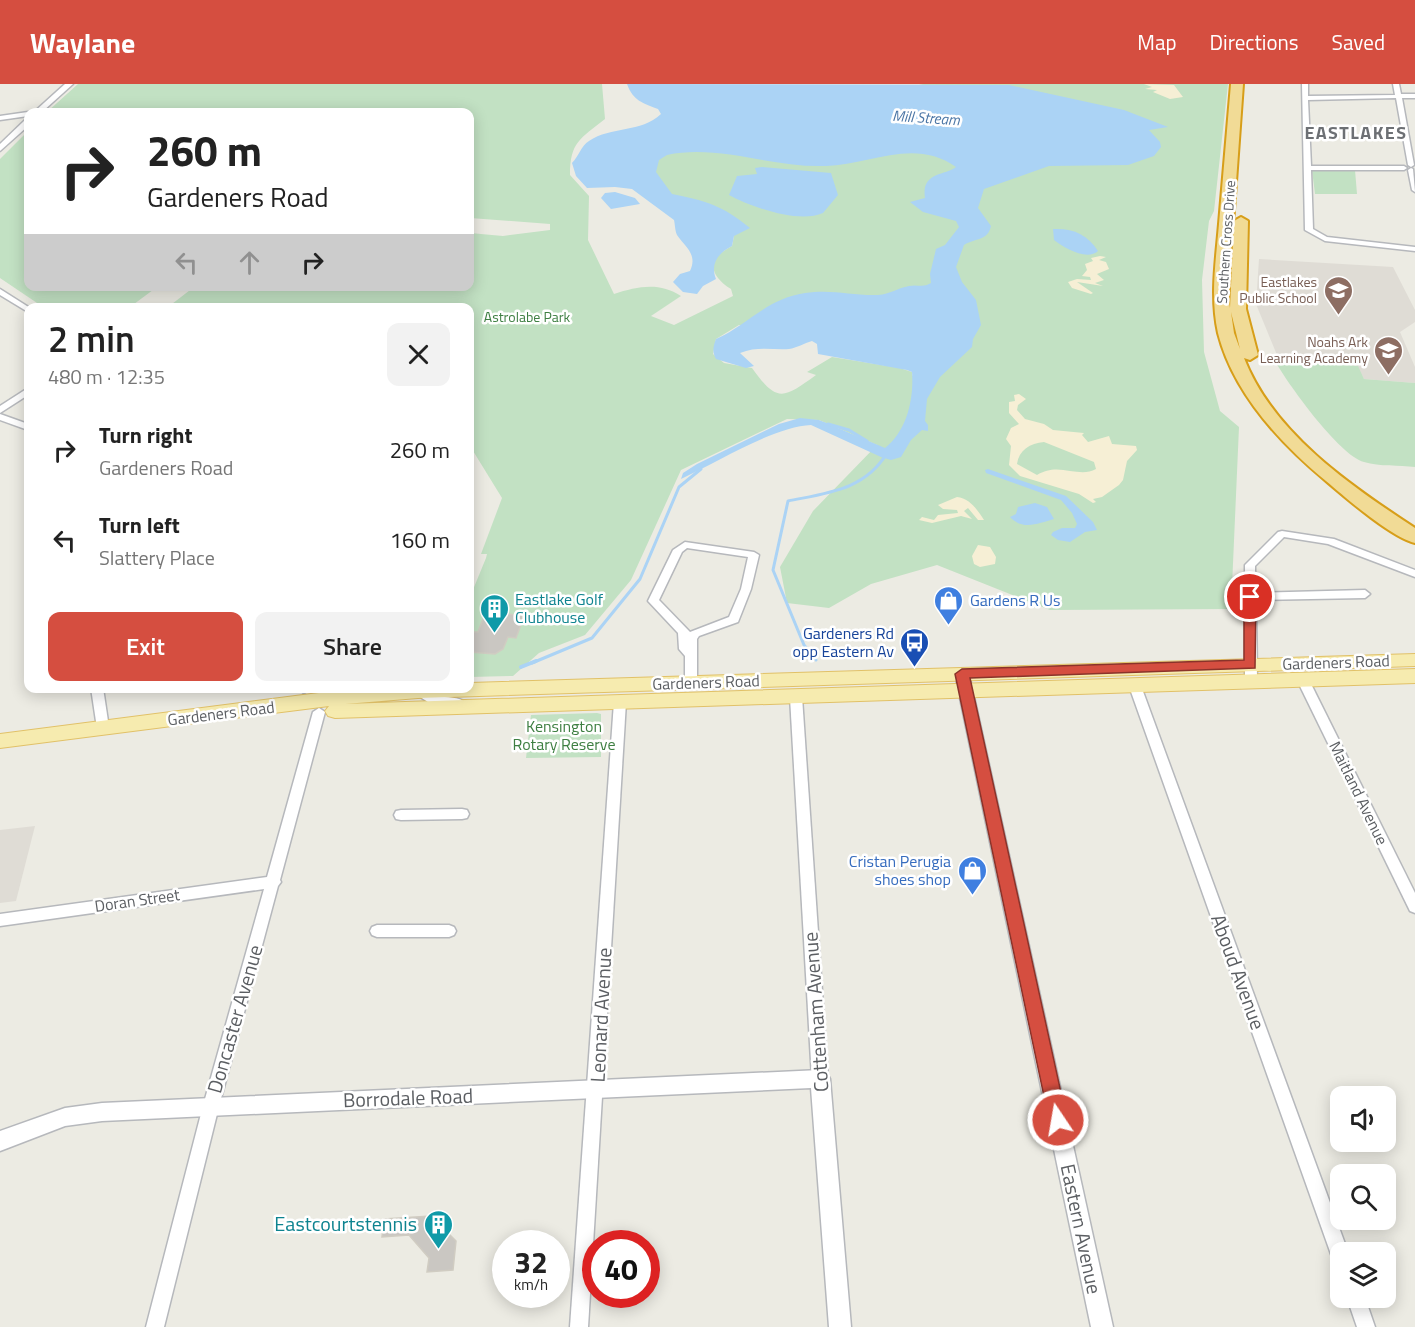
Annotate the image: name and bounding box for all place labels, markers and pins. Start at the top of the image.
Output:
place label: Eastlakes Public School [1239,271,1317,308]
school or university icon: Eastlakes Public School [1322,274,1354,316]
place label: Noahs Ark Learning Academy [1260,331,1368,368]
school or university icon: Noahs Ark Learning Academy [1373,334,1405,376]
pin [1224,571,1275,622]
shop icon: Gardens R Us [933,584,965,626]
place label: Eastlake Golf Clubhouse [515,587,604,629]
place label: Gardens R Us [970,588,1060,612]
building icon: Eastlake Golf Clubhouse [478,592,510,634]
place label: Gardeners Rd opp Eastern Av [793,621,894,663]
bus stop icon: Gardeners Rd opp Eastern Av [899,626,931,668]
place label: Cristan Perugia shoes shop [849,849,951,891]
shop icon: Cristan Perugia shoes shop [956,854,988,896]
place label: Eastcourtstennis [274,1208,417,1239]
building icon: Eastcourtstennis [422,1208,454,1250]

